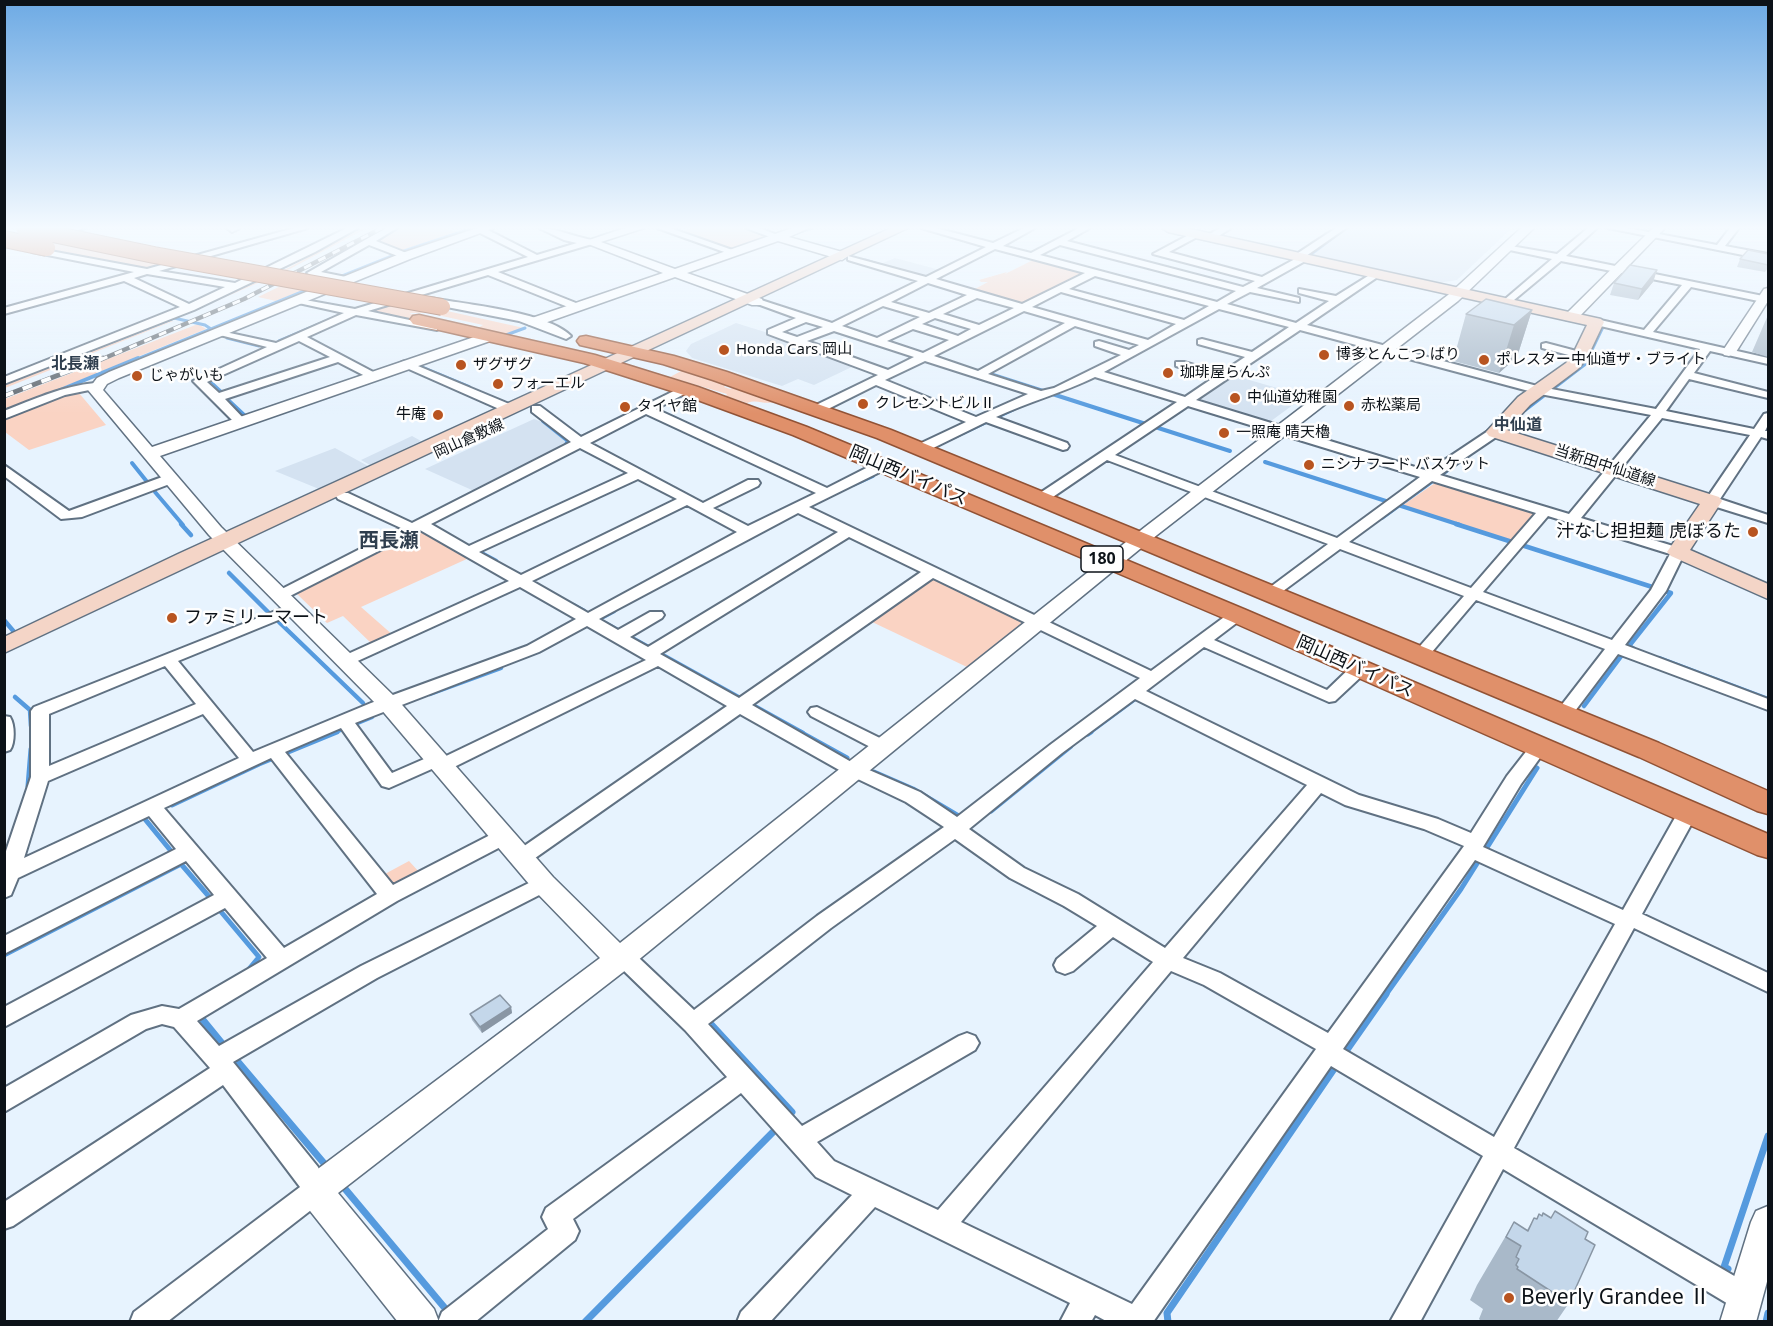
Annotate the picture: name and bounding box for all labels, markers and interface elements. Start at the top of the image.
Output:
place label: Honda Cars 岡山 [736,341,852,359]
marker: Honda Cars 岡山 [717,343,731,357]
place label: 博多とんこつ ばり [1336,346,1460,364]
marker: 博多とんこつ ばり [1317,348,1331,362]
place label: ポレスター中仙道ザ・ブライト [1496,351,1706,369]
marker: ポレスター中仙道ザ・ブライト [1477,353,1491,367]
district label: 北長瀬 [51,354,99,374]
place label: ザグザグ [473,356,533,374]
marker: ザグザグ [454,358,468,372]
place label: 珈琲屋らんぷ [1180,364,1270,382]
marker: 珈琲屋らんぷ [1161,366,1175,380]
place label: じゃがいも [149,367,224,385]
marker: じゃがいも [130,369,144,383]
place label: フォーエル [510,375,585,393]
marker: フォーエル [491,377,505,391]
place label: 中仙道幼稚園 [1247,389,1337,407]
marker: 中仙道幼稚園 [1228,391,1242,405]
place label: クレセントビルⅡ [875,395,995,413]
marker: クレセントビルⅡ [856,397,870,411]
place label: 赤松薬局 [1361,397,1421,415]
place label: タイヤ館 [637,398,697,416]
marker: 赤松薬局 [1342,399,1356,413]
marker: タイヤ館 [618,400,632,414]
place label: 牛庵 [396,406,426,424]
marker: 牛庵 [431,408,445,422]
district label: 中仙道 [1494,415,1542,435]
street label: 岡山倉敷線 [431,416,507,462]
place label: 一照庵 晴天櫓 [1236,424,1330,442]
marker: 一照庵 晴天櫓 [1217,426,1231,440]
street label: 岡山西バイパス [846,441,970,511]
street label: 当新田中仙道線 [1552,441,1658,491]
place label: ニシナフード バスケット [1321,456,1490,474]
marker: ニシナフード バスケット [1302,458,1316,472]
place label: 汁なし担担麺 虎ぼるた [1556,521,1741,543]
marker: 汁なし担担麺 虎ぼるた [1746,525,1760,539]
district label: 西長瀬 [359,529,419,553]
road number: 180 [1081,546,1123,572]
place label: ファミリーマート [184,607,328,629]
marker: ファミリーマート [165,611,179,625]
street label: 岡山西バイパス [1293,632,1417,702]
place label: Beverly Grandee Ⅱ [1521,1285,1710,1311]
marker: Beverly Grandee Ⅱ [1502,1291,1516,1305]

